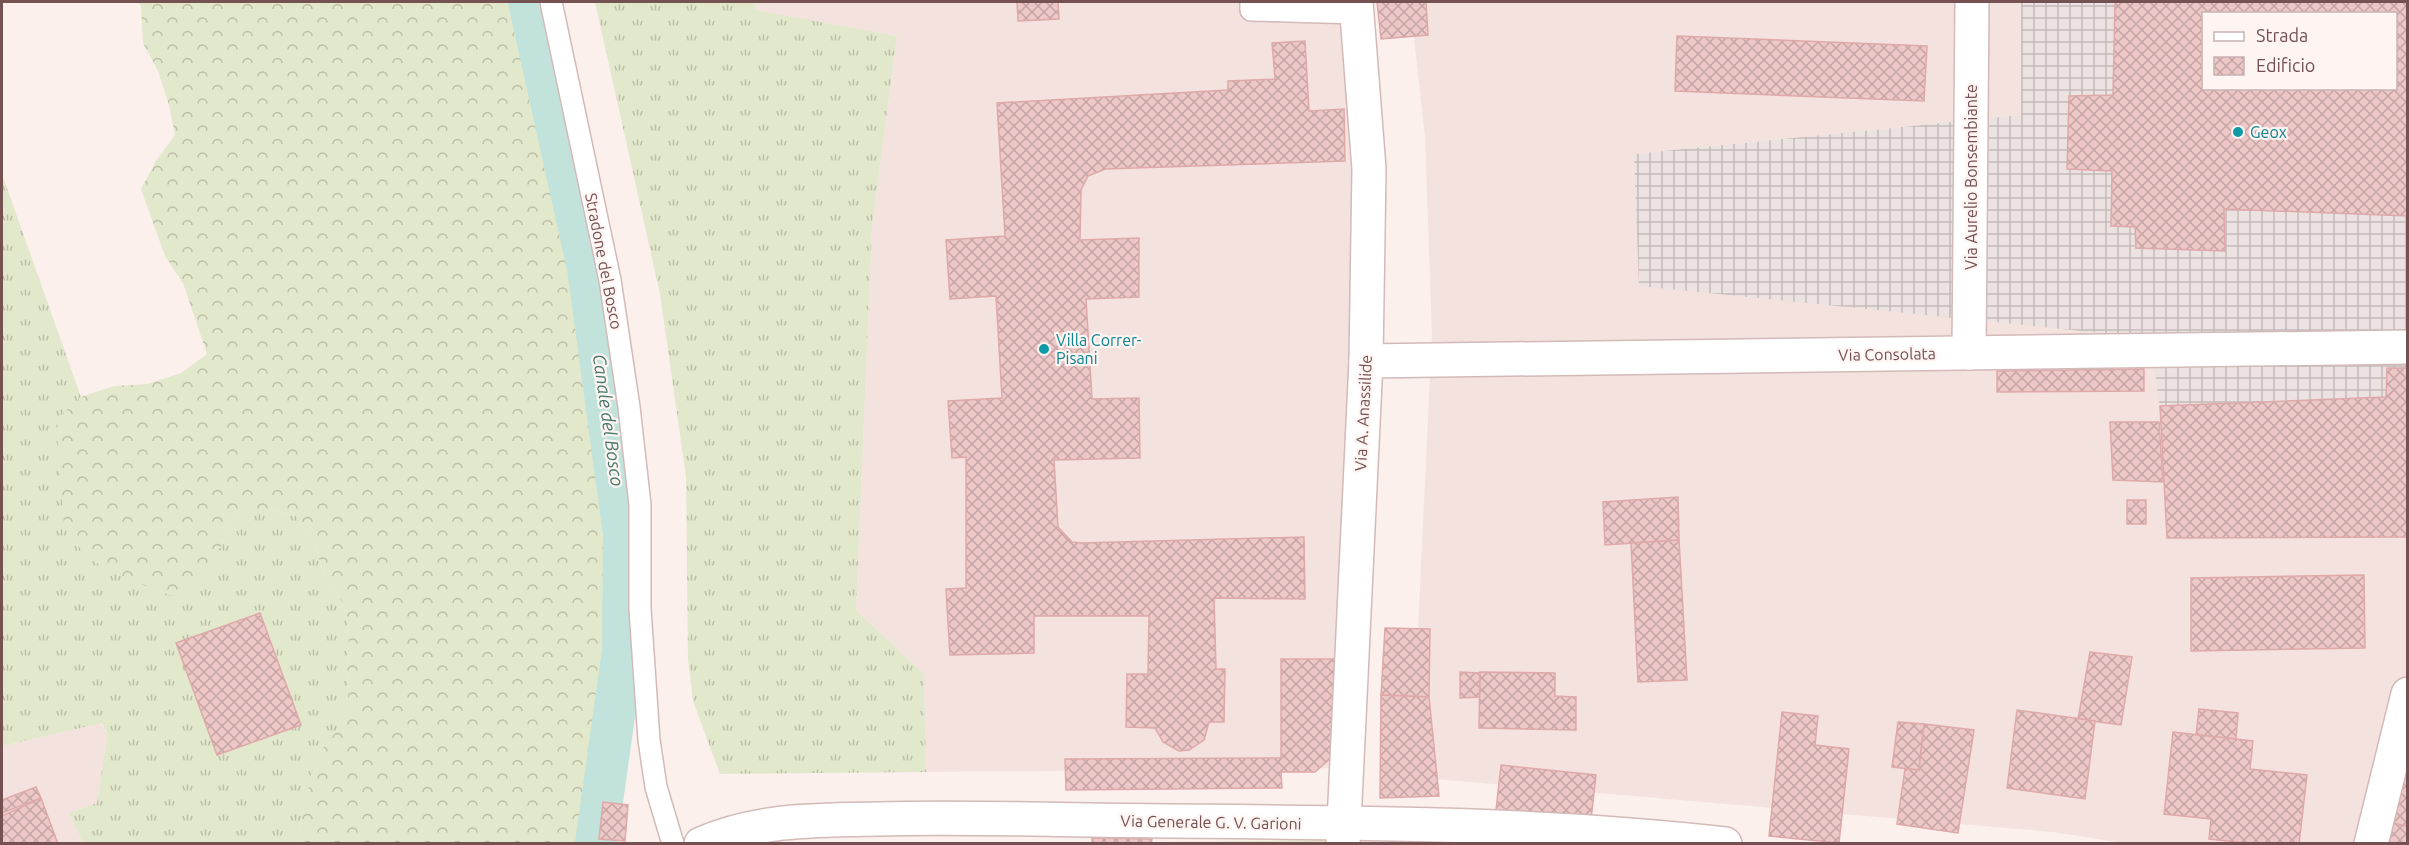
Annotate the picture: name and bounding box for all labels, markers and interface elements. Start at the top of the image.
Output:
legend [2202,12,2397,90]
text: Strada [2256,25,2308,45]
text: Edificio [2256,55,2315,75]
street label: Via Aurelio Bonsembiante [1962,84,1980,270]
place label: Geox [2250,123,2287,141]
marker: Geox [2231,125,2245,139]
street label: Stradone del Bosco [582,191,626,331]
place label: Villa Correr- Pisani [1056,331,1142,367]
marker: Villa Correr- Pisani [1037,342,1051,356]
street label: Via Consolata [1838,344,1936,364]
water label: Canale del Bosco [590,353,628,488]
street label: Via A. Anassilide [1351,354,1375,472]
street label: Via Generale G. V. Garioni [1120,811,1302,833]

